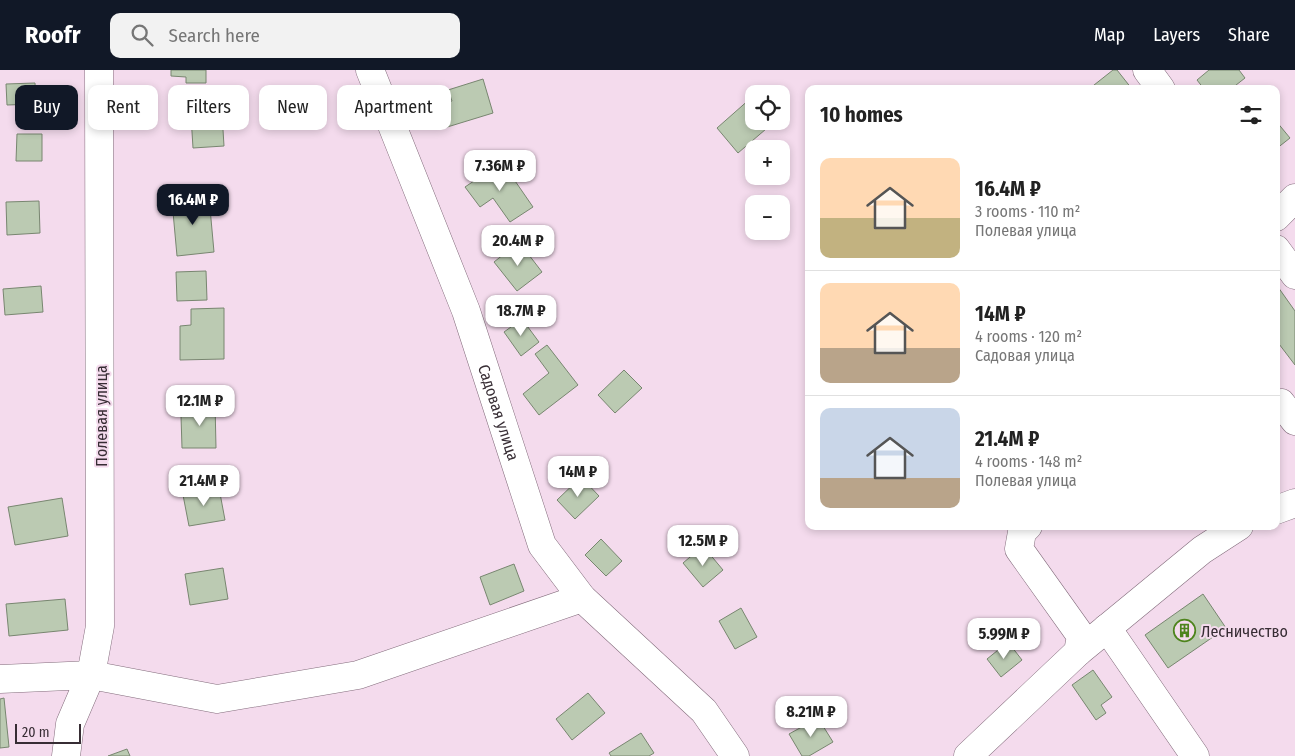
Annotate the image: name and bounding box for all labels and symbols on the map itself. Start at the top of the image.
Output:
pin: 7.36M ₽ [454,150,546,192]
pin: 16.4M ₽ [147,184,239,226]
pin: 20.4M ₽ [472,224,564,267]
pin: 18.7M ₽ [475,294,567,337]
street label: Садовая улица [474,362,523,463]
street label: Полевая улица [92,365,111,467]
pin: 12.1M ₽ [154,384,246,427]
pin: 14M ₽ [543,456,613,498]
pin: 21.4M ₽ [158,464,250,507]
pin: 12.5M ₽ [657,524,749,567]
pin: 5.99M ₽ [958,618,1050,660]
building icon: Лесничество [1173,619,1197,643]
place label: Лесничество [1201,622,1288,641]
pin: 8.21M ₽ [765,696,857,738]
scale bar [15,721,81,744]

